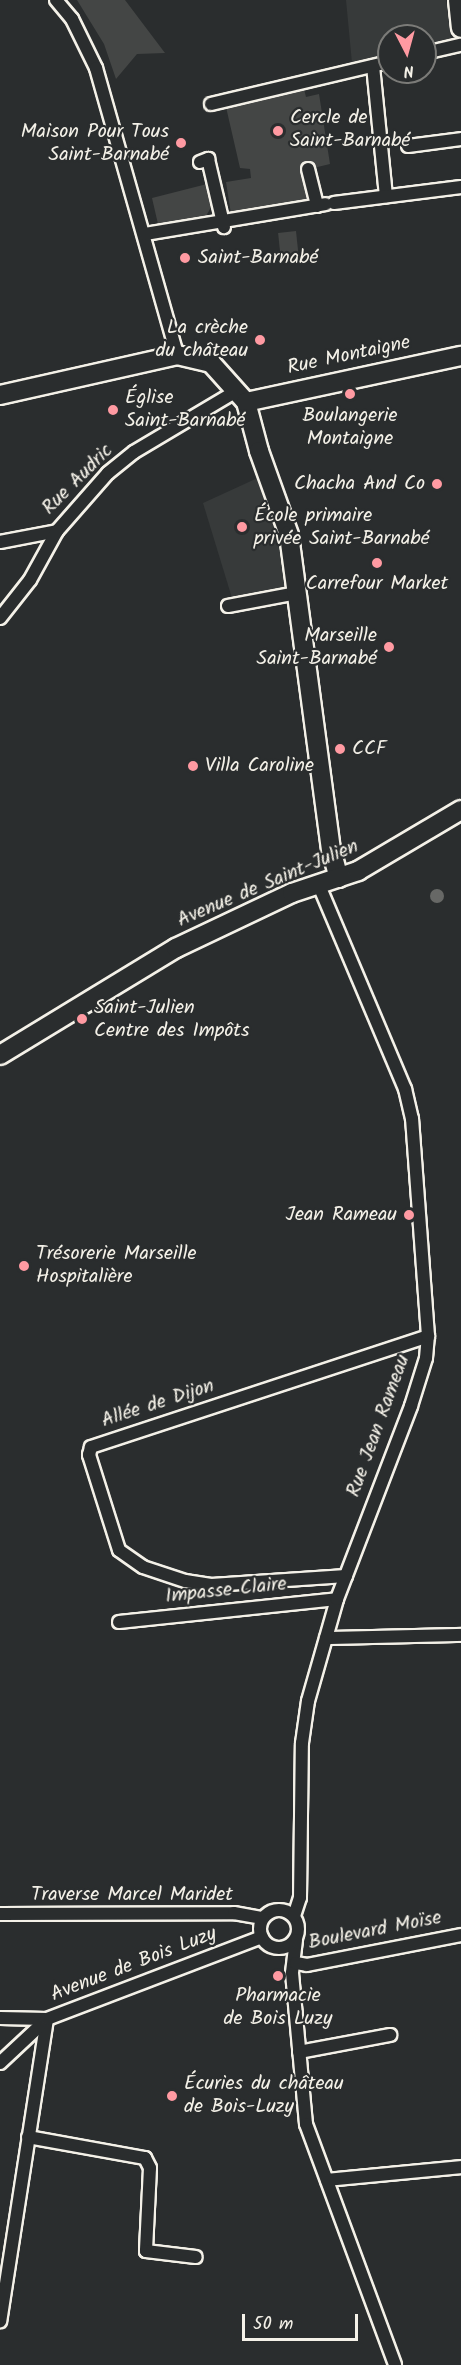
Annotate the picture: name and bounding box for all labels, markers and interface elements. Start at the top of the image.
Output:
north arrow [377,24,437,84]
text: N [402,57,415,83]
place label: Cercle de Saint-Barnabé [290,107,410,154]
place label: Maison Pour Tous Saint-Barnabé [21,120,169,167]
marker: Cercle de Saint-Barnabé [271,124,285,138]
marker: Maison Pour Tous Saint-Barnabé [174,136,188,150]
place label: Saint-Barnabé [198,246,318,270]
marker: Saint-Barnabé [176,249,194,267]
place label: La crèche du château [156,316,248,363]
street label: Rue Montaigne [285,331,413,381]
marker: La crèche du château [253,333,267,347]
place label: Église Saint-Barnabé [125,386,245,433]
marker: Boulangerie Montaigne [343,387,357,401]
marker: Église Saint-Barnabé [106,403,120,417]
place label: Boulangerie Montaigne [302,404,398,451]
street label: Rue Audric [38,440,118,520]
place label: Chacha And Co [294,472,425,496]
marker: Chacha And Co [430,477,444,491]
place label: École primaire privée Saint-Barnabé [254,504,430,551]
marker: École primaire privée Saint-Barnabé [235,520,249,534]
marker: Carrefour Market [370,556,384,570]
place label: Carrefour Market [306,572,448,596]
place label: Marseille Saint-Barnabé [257,624,377,671]
marker: Marseille Saint-Barnabé [382,640,396,654]
place label: CCF [352,737,386,761]
marker: CCF [333,742,347,756]
place label: Villa Caroline [205,754,314,778]
marker: Villa Caroline [186,759,200,773]
street label: Avenue de Saint-Julien [174,835,362,933]
place label: Saint-Julien Centre des Impôts [94,996,250,1043]
marker: Saint-Julien Centre des Impôts [75,1012,89,1026]
place label: Jean Rameau [286,1203,397,1227]
marker: Jean Rameau [402,1208,416,1222]
place label: Trésorerie Marseille Hospitalière [36,1242,197,1289]
marker: Trésorerie Marseille Hospitalière [17,1259,31,1273]
street label: Rue Jean Rameau [342,1352,416,1500]
street label: Allée de Dijon [99,1374,217,1434]
street label: Impasse Claire [164,1573,288,1609]
street label: Traverse Marcel Maridet [31,1883,233,1907]
street label: Boulevard Moïse [307,1906,443,1956]
street label: Avenue de Bois Luzy [48,1922,220,2008]
marker: Pharmacie de Bois Luzy [271,1969,285,1983]
place label: Pharmacie de Bois Luzy [224,1985,332,2032]
place label: Écuries du château de Bois-Luzy [184,2072,344,2119]
marker: Écuries du château de Bois-Luzy [165,2089,179,2103]
scale bar [245,2302,360,2340]
text: 50 m [253,2310,293,2339]

